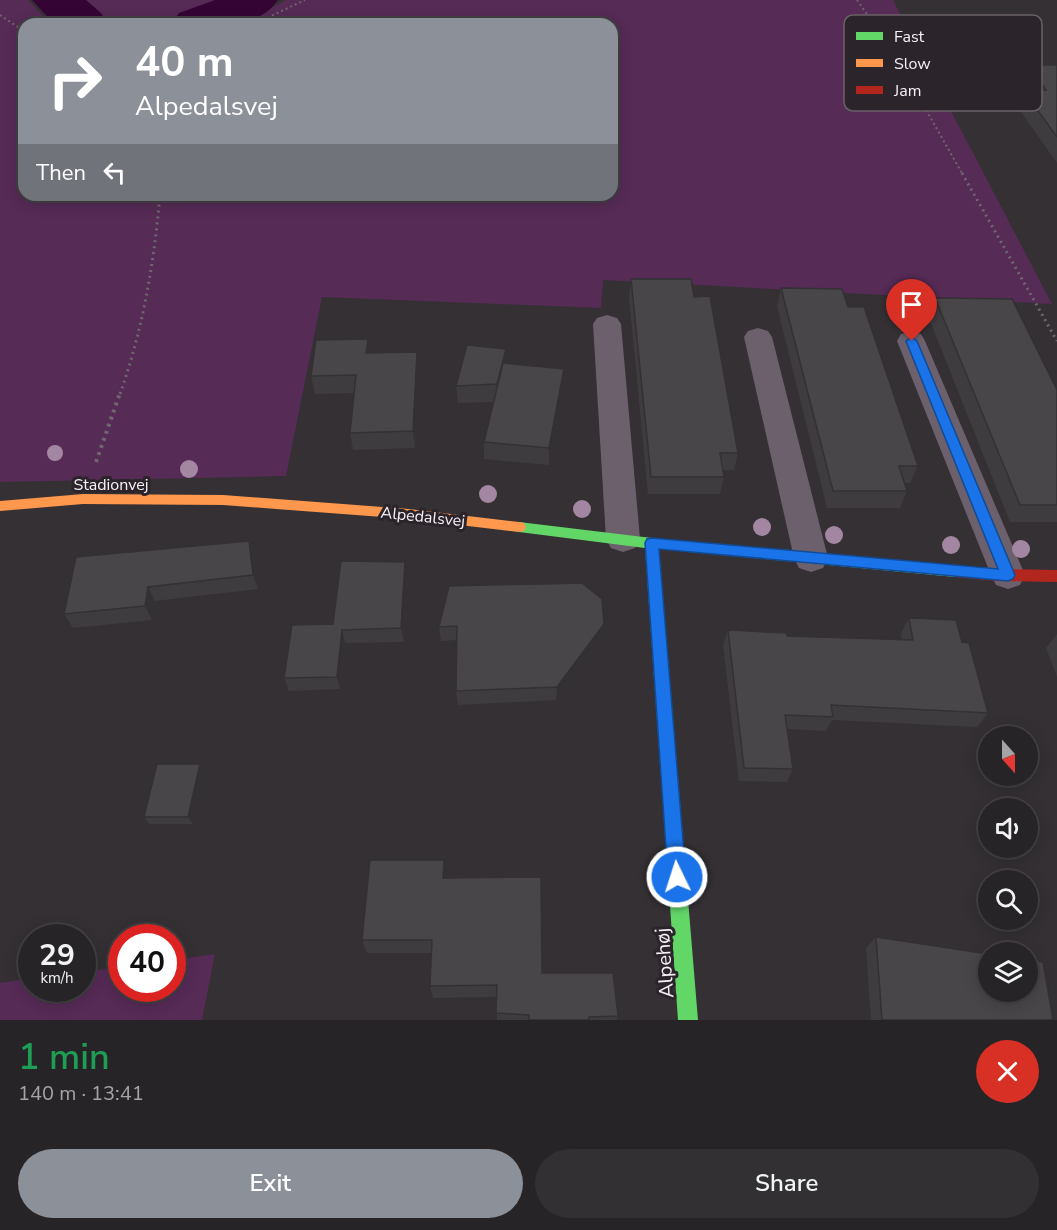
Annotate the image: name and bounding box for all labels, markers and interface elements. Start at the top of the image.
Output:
legend [844,15,1042,111]
text: Fast [894,26,925,48]
text: 40 m [135,34,234,91]
icon: right [36,42,114,120]
text: Slow [894,53,931,75]
text: Jam [893,80,921,102]
text: Alpedalsvej [135,88,278,125]
icon: left [98,156,131,189]
text: Then [36,158,86,188]
pin [886,279,937,341]
icon: arrive [895,288,928,321]
street label: Stadionvej [73,474,149,496]
street label: Alpedalsvej [380,502,466,532]
north arrow [978,726,1038,786]
map controls [978,726,1038,1002]
button: sound [978,798,1038,858]
position arrow [645,845,709,909]
button: search [978,870,1038,930]
speed limit sign: 40 [108,924,186,1002]
street label: Alpehøj [649,927,680,999]
text: 29 [39,935,75,976]
button: layers [978,942,1038,1002]
text: km/h [40,968,74,988]
text: 1 min [18,1033,110,1082]
button: close [976,1040,1039,1103]
text: 140 m · 13:41 [18,1080,144,1107]
button: Exit [18,1149,523,1218]
button: Share [535,1149,1039,1218]

